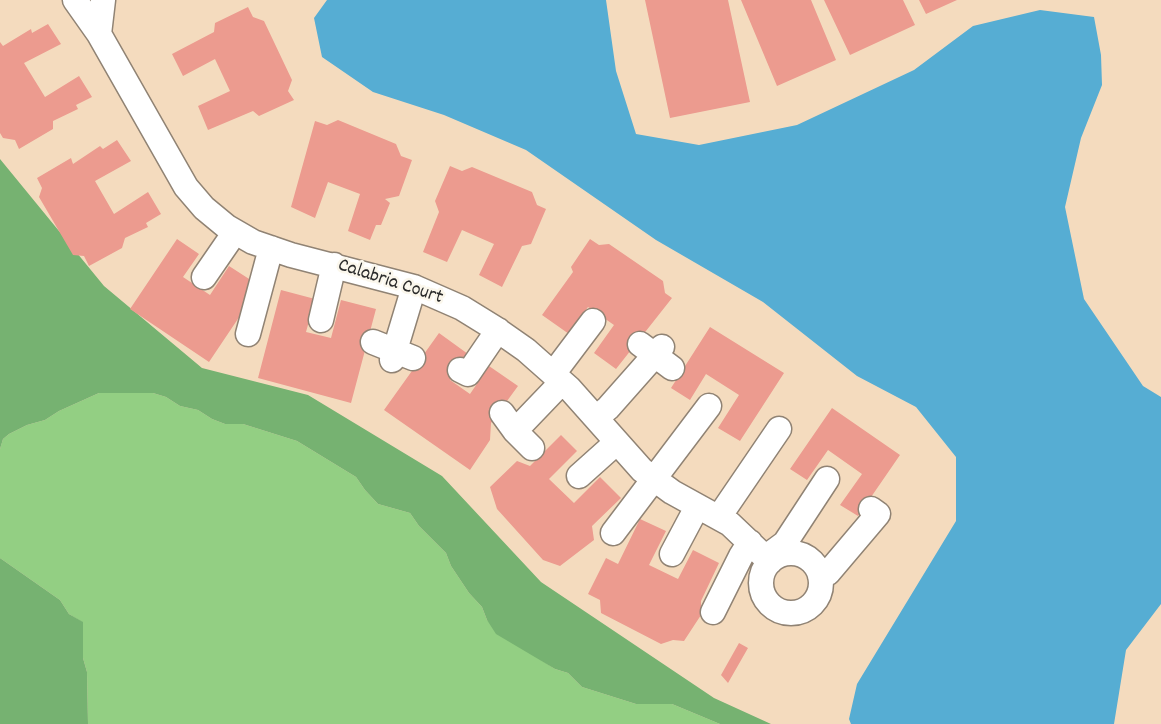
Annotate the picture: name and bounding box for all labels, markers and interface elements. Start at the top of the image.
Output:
street label: Calabria Court [334,255,446,311]

